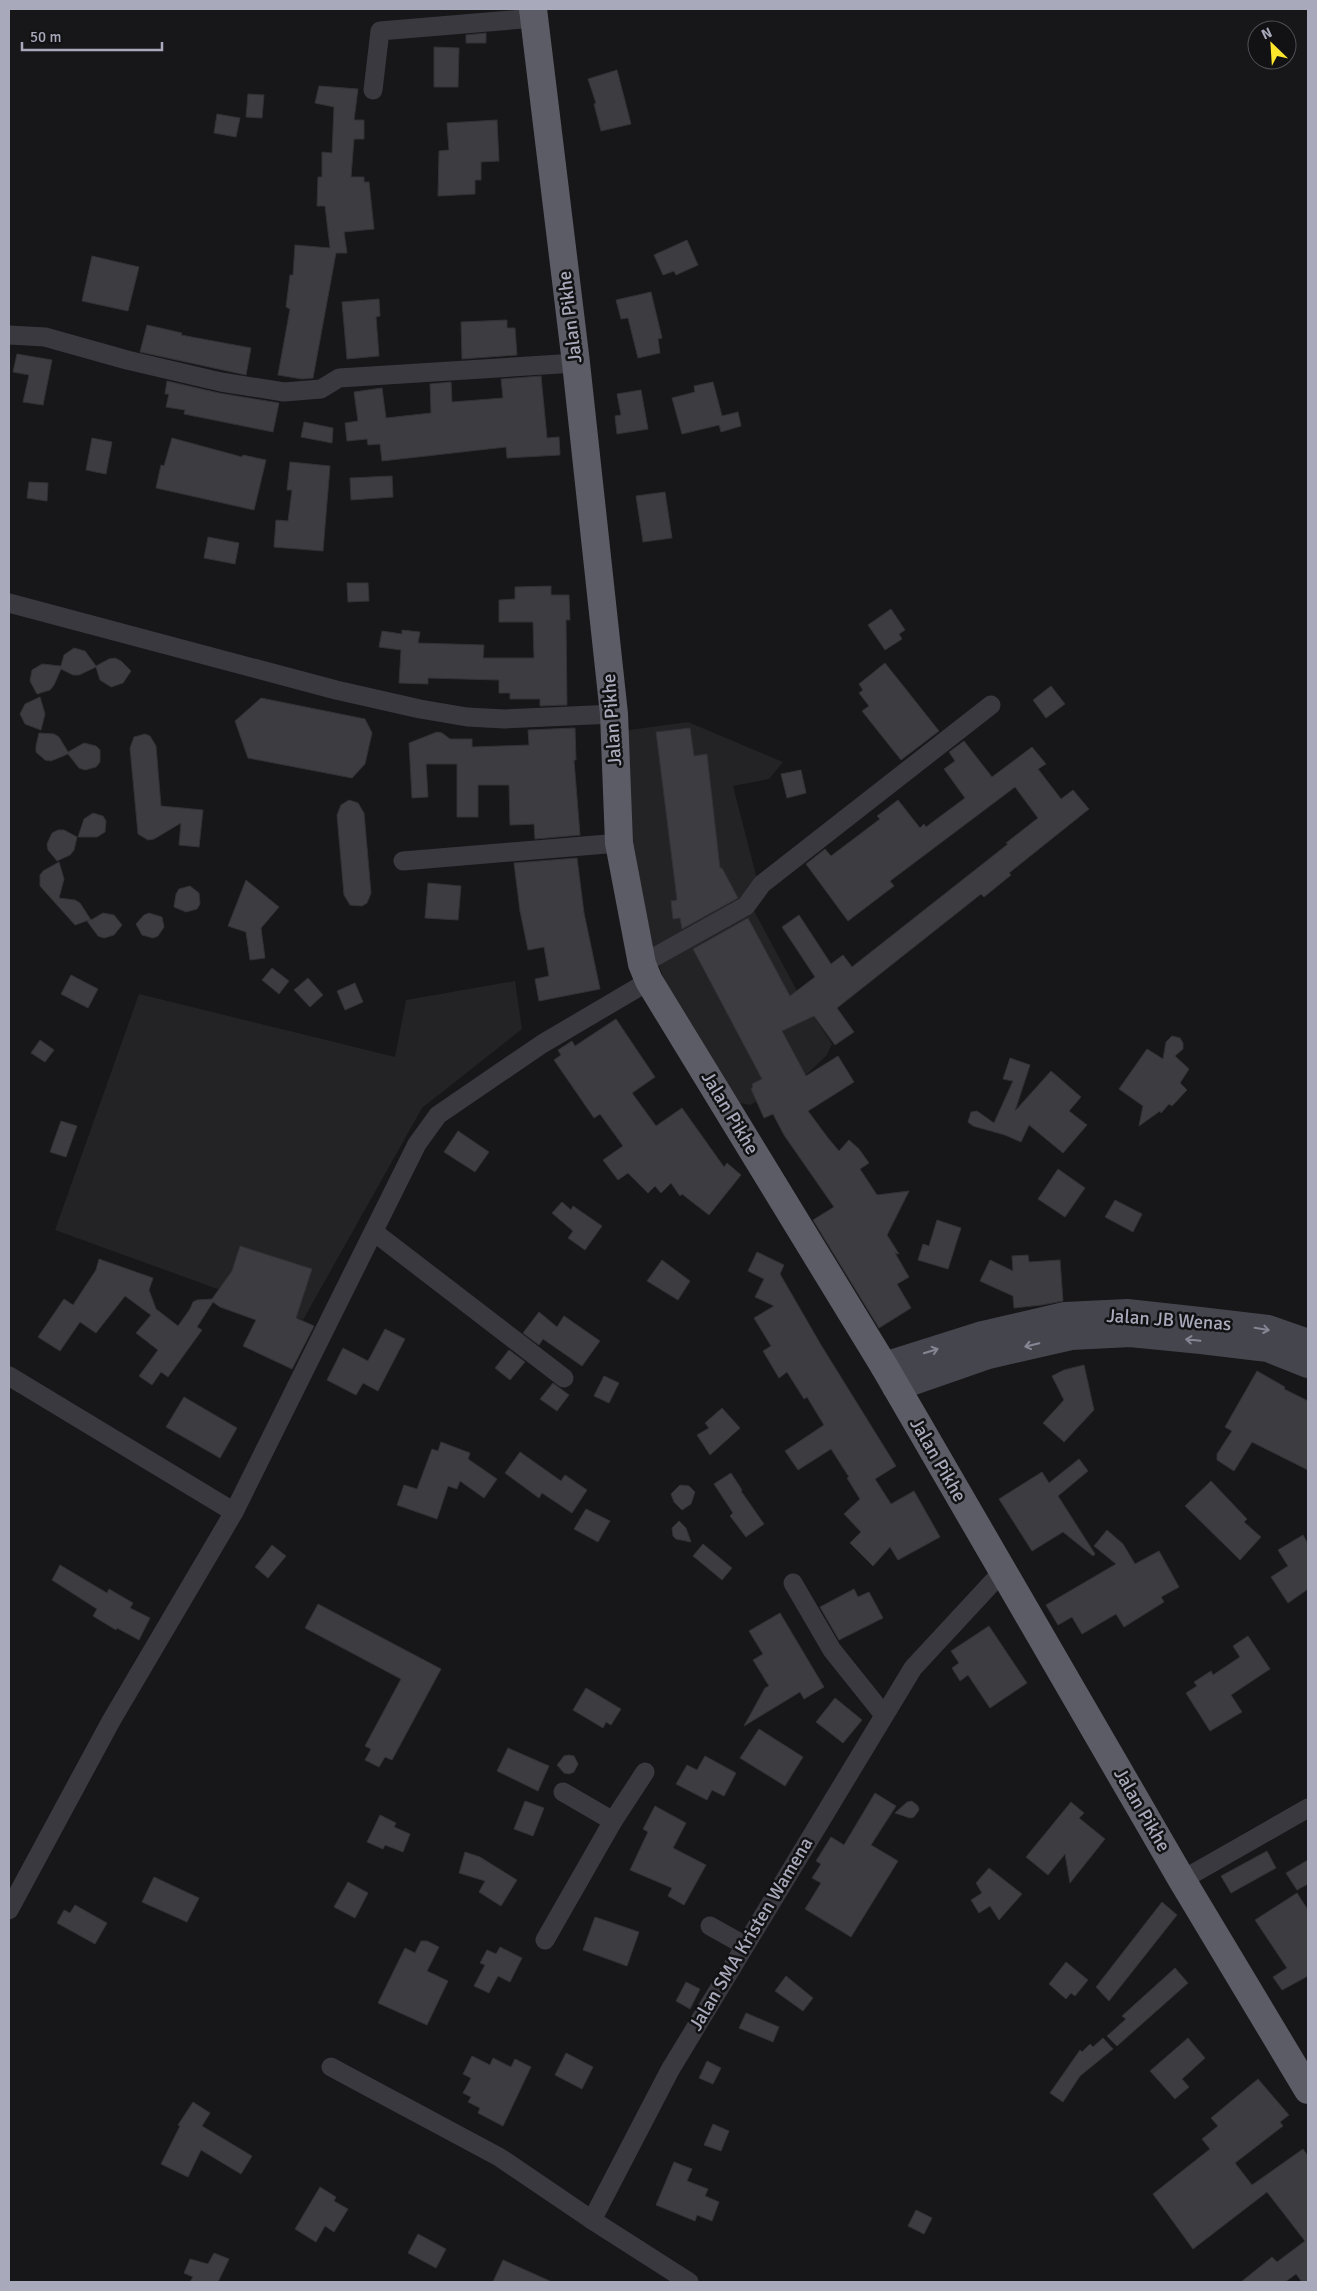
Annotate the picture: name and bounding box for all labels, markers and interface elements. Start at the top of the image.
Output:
scale bar [22,20,162,52]
north arrow [1247,20,1297,70]
text: N [1259,24,1275,43]
text: 50 m [30,28,61,46]
street label: Jalan Pikhe [552,270,588,364]
street label: Jalan Pikhe [597,673,627,767]
street label: Jalan Pikhe [696,1067,764,1159]
street label: Jalan JB Wenas [1106,1304,1232,1336]
one-way arrow [1254,1324,1270,1334]
one-way arrow [1185,1335,1201,1344]
one-way arrow [1024,1341,1040,1350]
one-way arrow [922,1346,938,1356]
street label: Jalan Pikhe [904,1414,972,1506]
street label: Jalan Pikhe [1108,1764,1176,1856]
street label: Jalan SMA Kristen Wamena [684,1833,818,2035]

